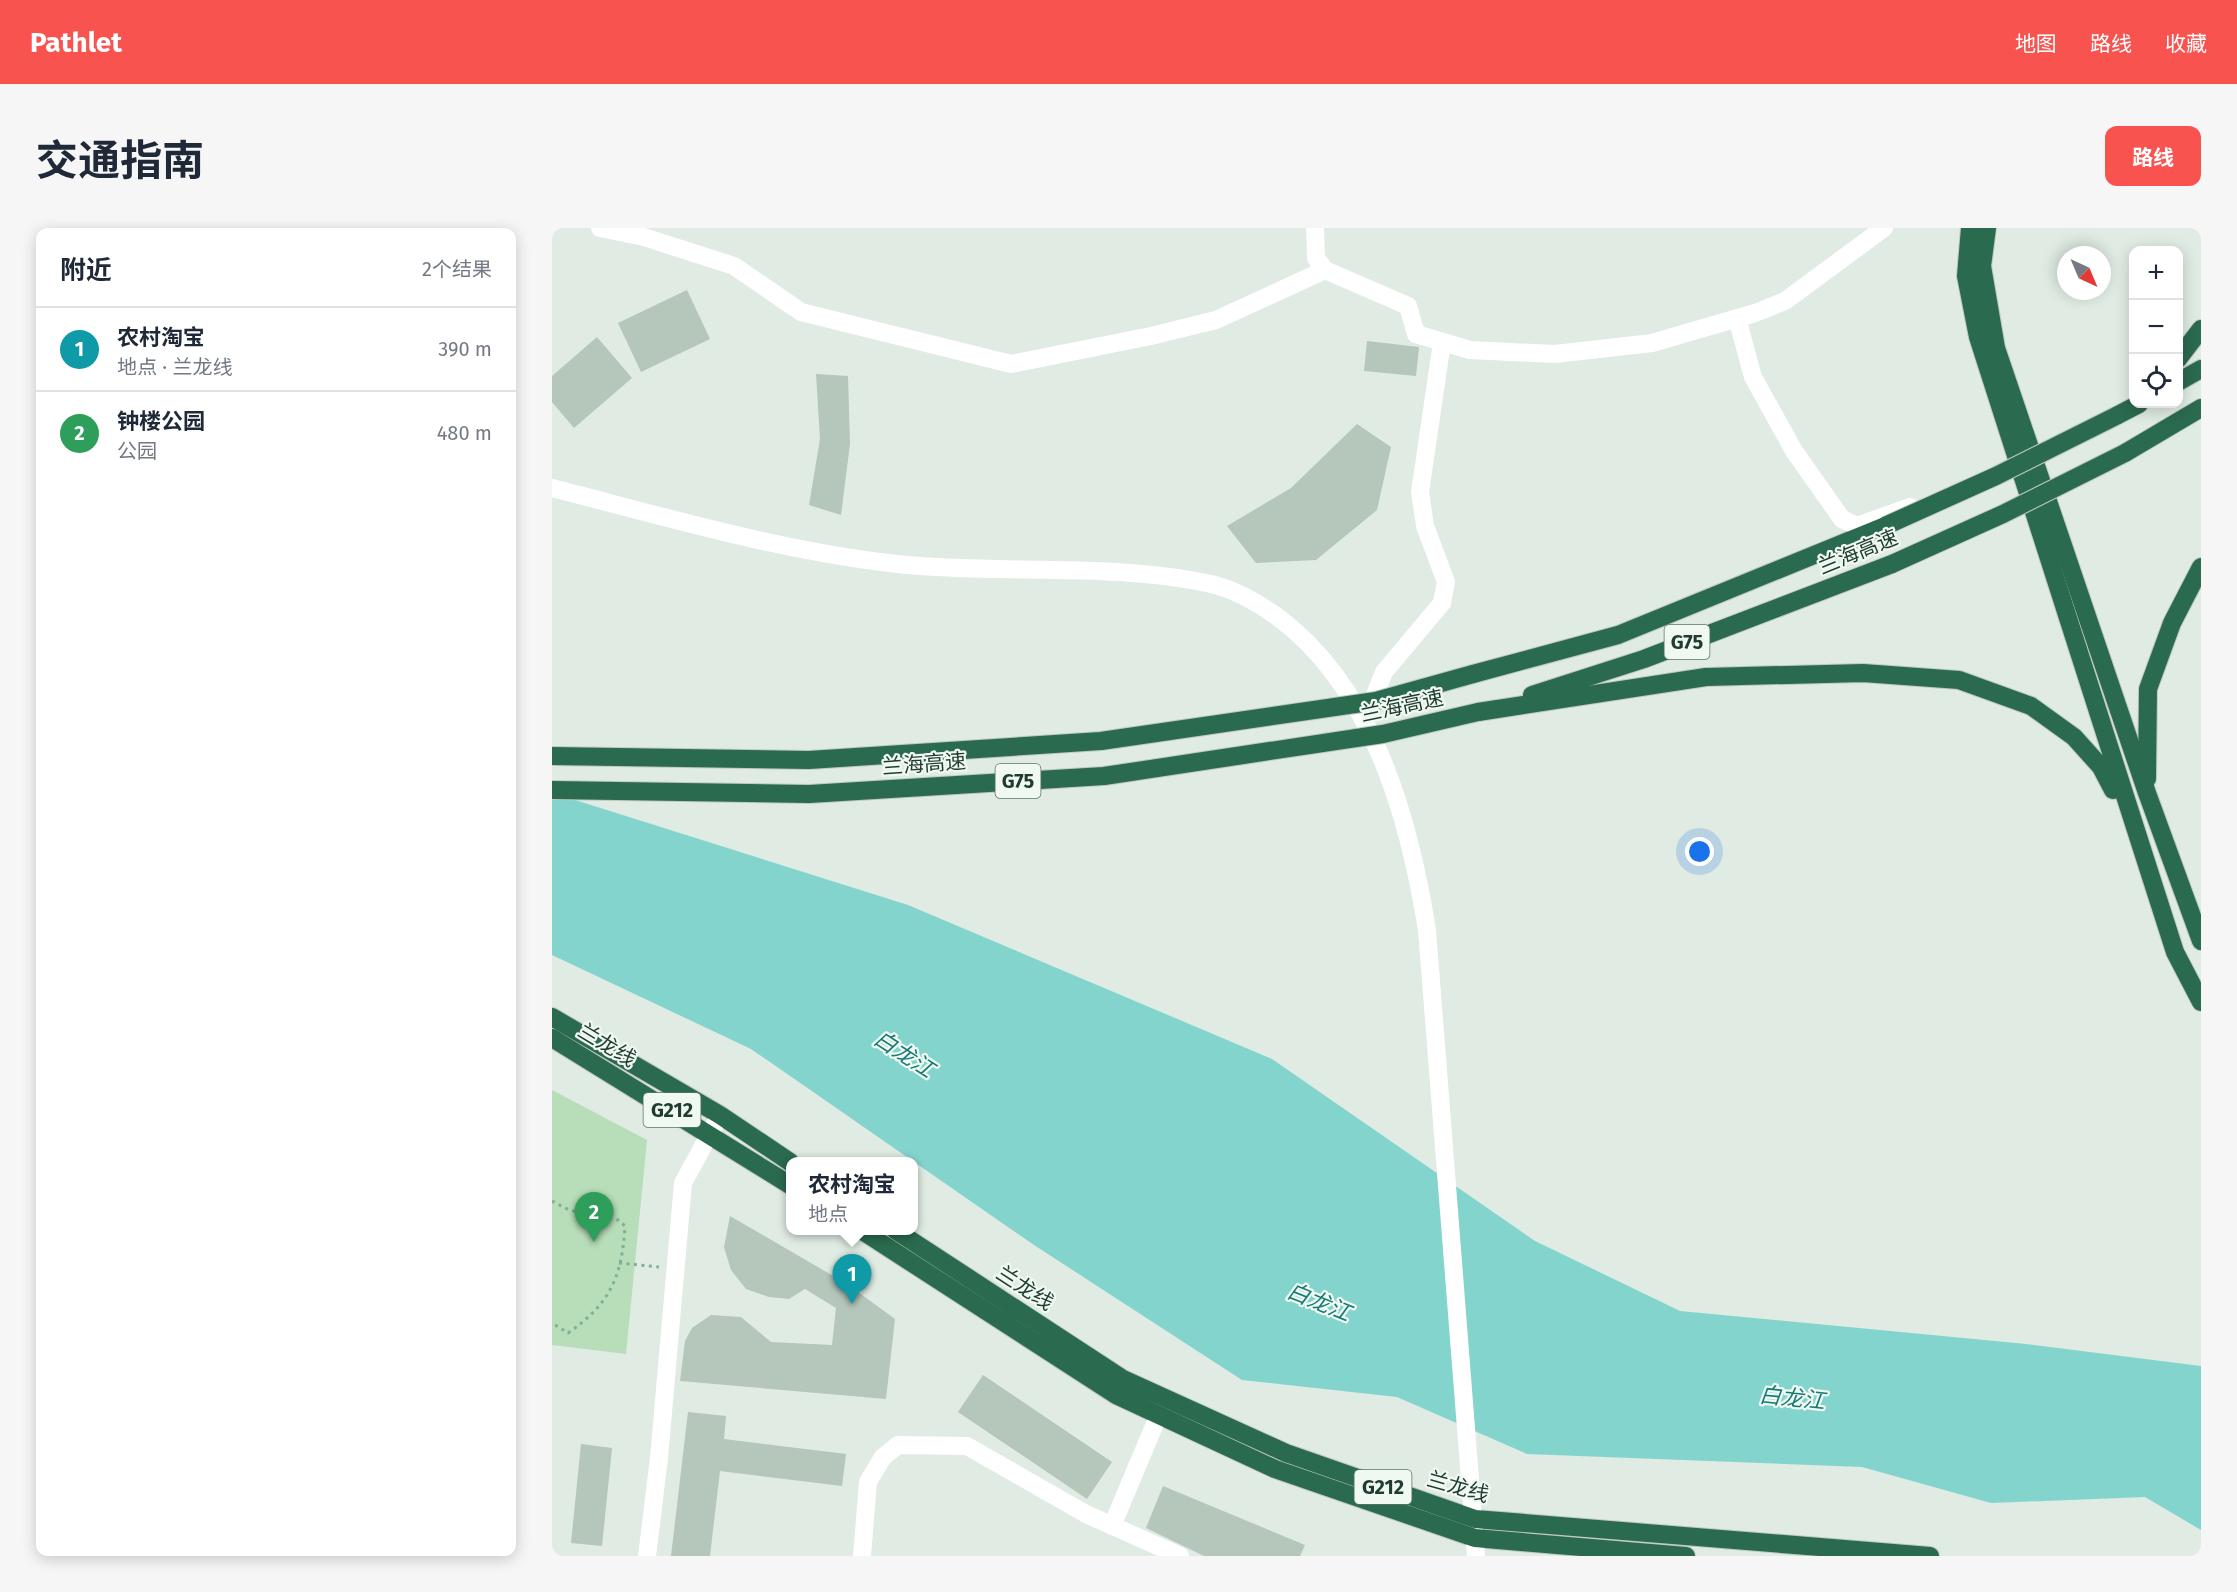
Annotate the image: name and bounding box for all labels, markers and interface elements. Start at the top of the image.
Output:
text: Pathlet [30,26,122,59]
text: 地图 [2015,31,2057,57]
text: 路线 [2090,31,2132,57]
text: 收藏 [2165,31,2207,57]
button: 路线 [2105,126,2201,186]
text: 交通指南 [36,136,204,186]
north arrow [2057,246,2111,300]
map controls [2129,246,2183,408]
button: + [2129,246,2183,300]
text: 附近 [60,255,112,286]
text: 2个结果 [422,257,492,281]
button: − [2129,300,2183,354]
text: 农村淘宝 [117,324,205,351]
text: 1 [75,337,84,361]
text: 390 m [438,337,492,361]
button: locate [2129,354,2183,408]
text: 地点 · 兰龙线 [117,355,232,379]
text: 钟楼公园 [117,408,205,435]
text: 2 [74,421,85,445]
text: 480 m [437,421,492,445]
text: 公园 [117,439,157,463]
street label: 兰海高速 [1814,524,1902,580]
road number: G75 [1664,625,1710,659]
street label: 兰海高速 [1358,685,1446,727]
street label: 兰海高速 [881,748,967,780]
road number: G75 [996,764,1040,798]
your location [1685,837,1714,866]
street label: 兰龙线 [573,1018,641,1072]
water label: 白龙江 [869,1025,941,1084]
road number: G212 [644,1093,700,1127]
popup [786,1157,918,1235]
text: 农村淘宝 [808,1171,896,1198]
pin: 2 [574,1192,614,1242]
text: 地点 [808,1202,848,1226]
pin: 1 [832,1254,872,1304]
street label: 兰龙线 [992,1260,1058,1316]
water label: 白龙江 [1283,1277,1357,1328]
water label: 白龙江 [1758,1381,1828,1415]
street label: 兰龙线 [1424,1466,1492,1508]
road number: G212 [1354,1470,1412,1504]

